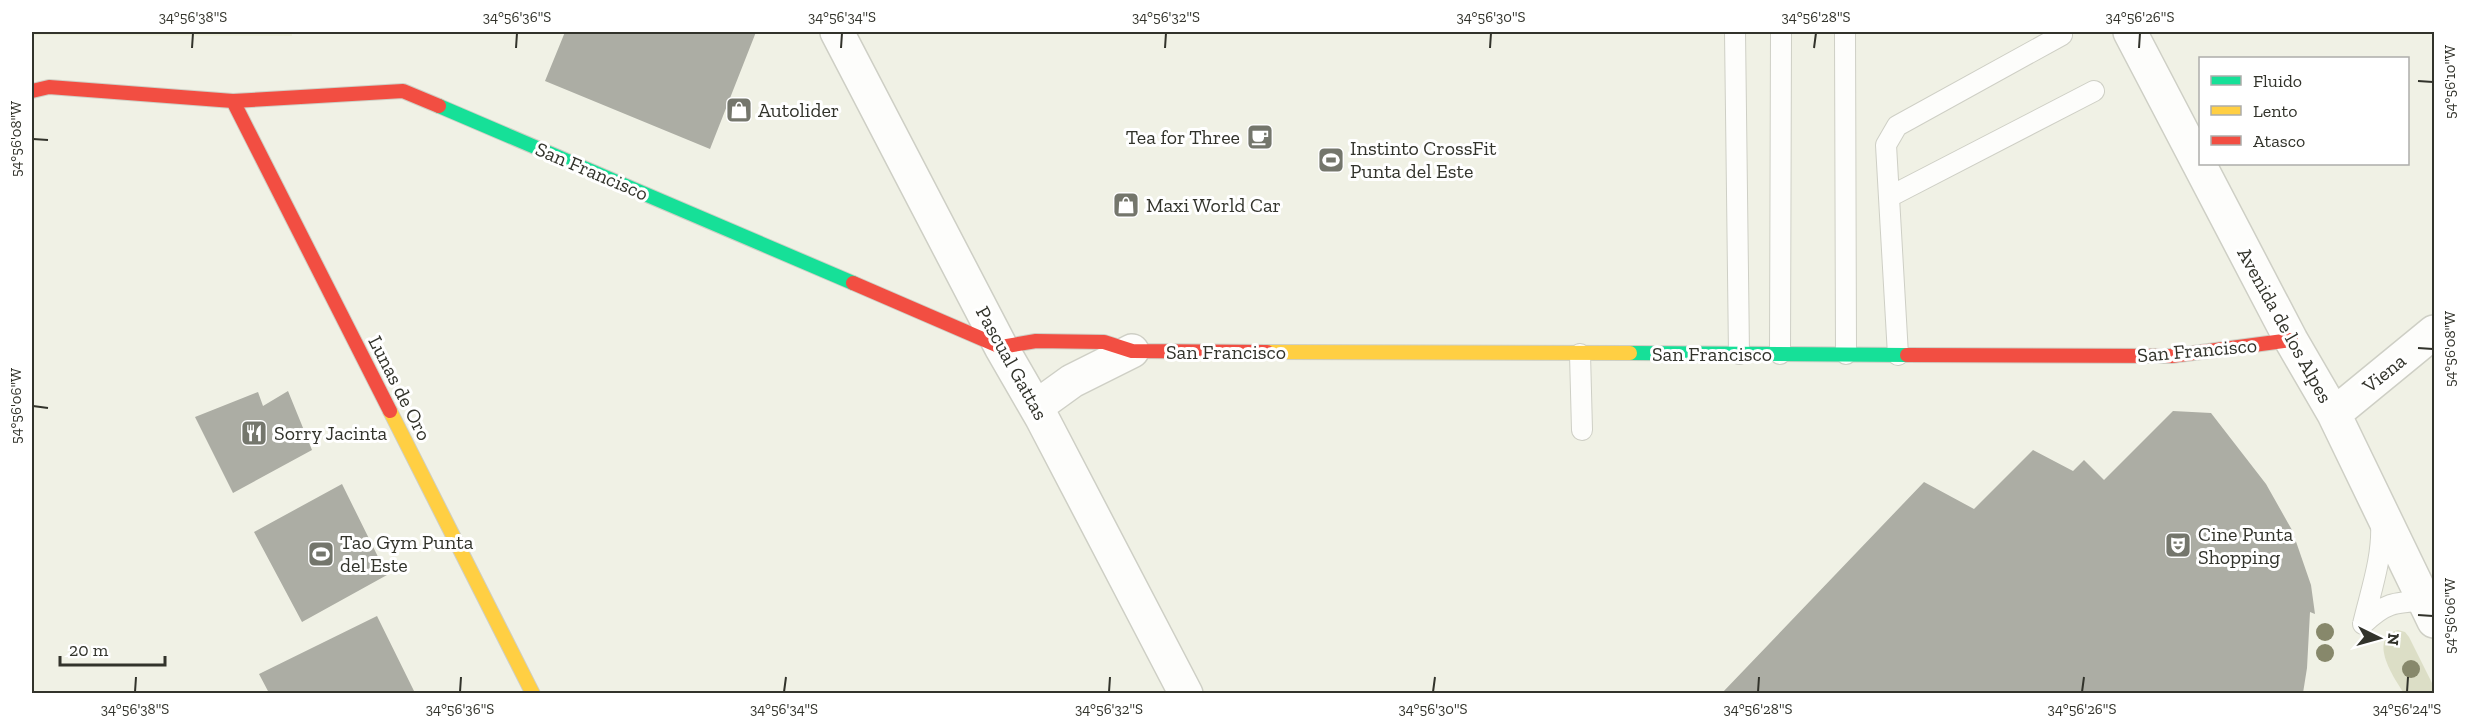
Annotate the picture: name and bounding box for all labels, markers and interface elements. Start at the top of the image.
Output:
text: 34°56'38"S [159,8,227,26]
text: 34°56'36"S [483,8,551,26]
text: 34°56'34"S [808,8,876,26]
text: 34°56'32"S [1132,8,1200,26]
text: 34°56'30"S [1456,8,1526,26]
text: 34°56'28"S [1782,8,1850,26]
text: 34°56'26"S [2106,8,2174,26]
text: 54°56'10"W [2441,45,2459,119]
legend [2199,57,2409,165]
text: Fluido [2253,70,2302,92]
shop icon: Autolider [724,95,754,125]
place label: Autolider [758,98,839,122]
text: Lento [2253,100,2298,122]
text: 54°56'08"W [7,101,25,177]
cafe icon: Tea for Three [1245,122,1275,152]
place label: Tea for Three [1126,125,1240,149]
text: Atasco [2253,130,2305,152]
street label: San Francisco [532,136,652,206]
place label: Instinto CrossFit Punta del Este [1350,136,1497,183]
sports icon: Instinto CrossFit Punta del Este [1316,145,1346,175]
shop icon: Maxi World Car [1111,190,1141,220]
place label: Maxi World Car [1146,193,1281,217]
street label: Avenida de los Alpes [2232,243,2338,407]
street label: Pascual Gattas [971,302,1053,424]
text: 54°56'08"W [2441,311,2459,387]
street label: Lunas de Oro [363,332,437,444]
street label: San Francisco [2136,333,2258,367]
street label: San Francisco [1166,340,1286,364]
street label: San Francisco [1652,342,1772,366]
street label: Viena [2357,348,2411,398]
text: 54°56'06"W [7,368,25,444]
restaurant icon: Sorry Jacinta [239,418,269,448]
place label: Sorry Jacinta [274,421,388,445]
place label: Cine Punta Shopping [2198,522,2294,569]
place label: Tao Gym Punta del Este [340,530,474,577]
theatre icon: Cine Punta Shopping [2163,530,2193,560]
sports icon: Tao Gym Punta del Este [306,539,336,569]
text: 54°56'06"W [2441,578,2459,654]
north arrow [2349,608,2409,668]
scale bar [60,629,165,667]
text: N [2383,632,2403,646]
text: 20 m [69,639,109,661]
text: 34°56'38"S [101,700,169,718]
text: 34°56'36"S [426,700,494,718]
text: 34°56'34"S [750,700,818,718]
text: 34°56'32"S [1075,700,1143,718]
text: 34°56'30"S [1398,700,1468,718]
text: 34°56'28"S [1724,700,1792,718]
text: 34°56'26"S [2048,700,2116,718]
text: 34°56'24"S [2373,700,2441,718]

